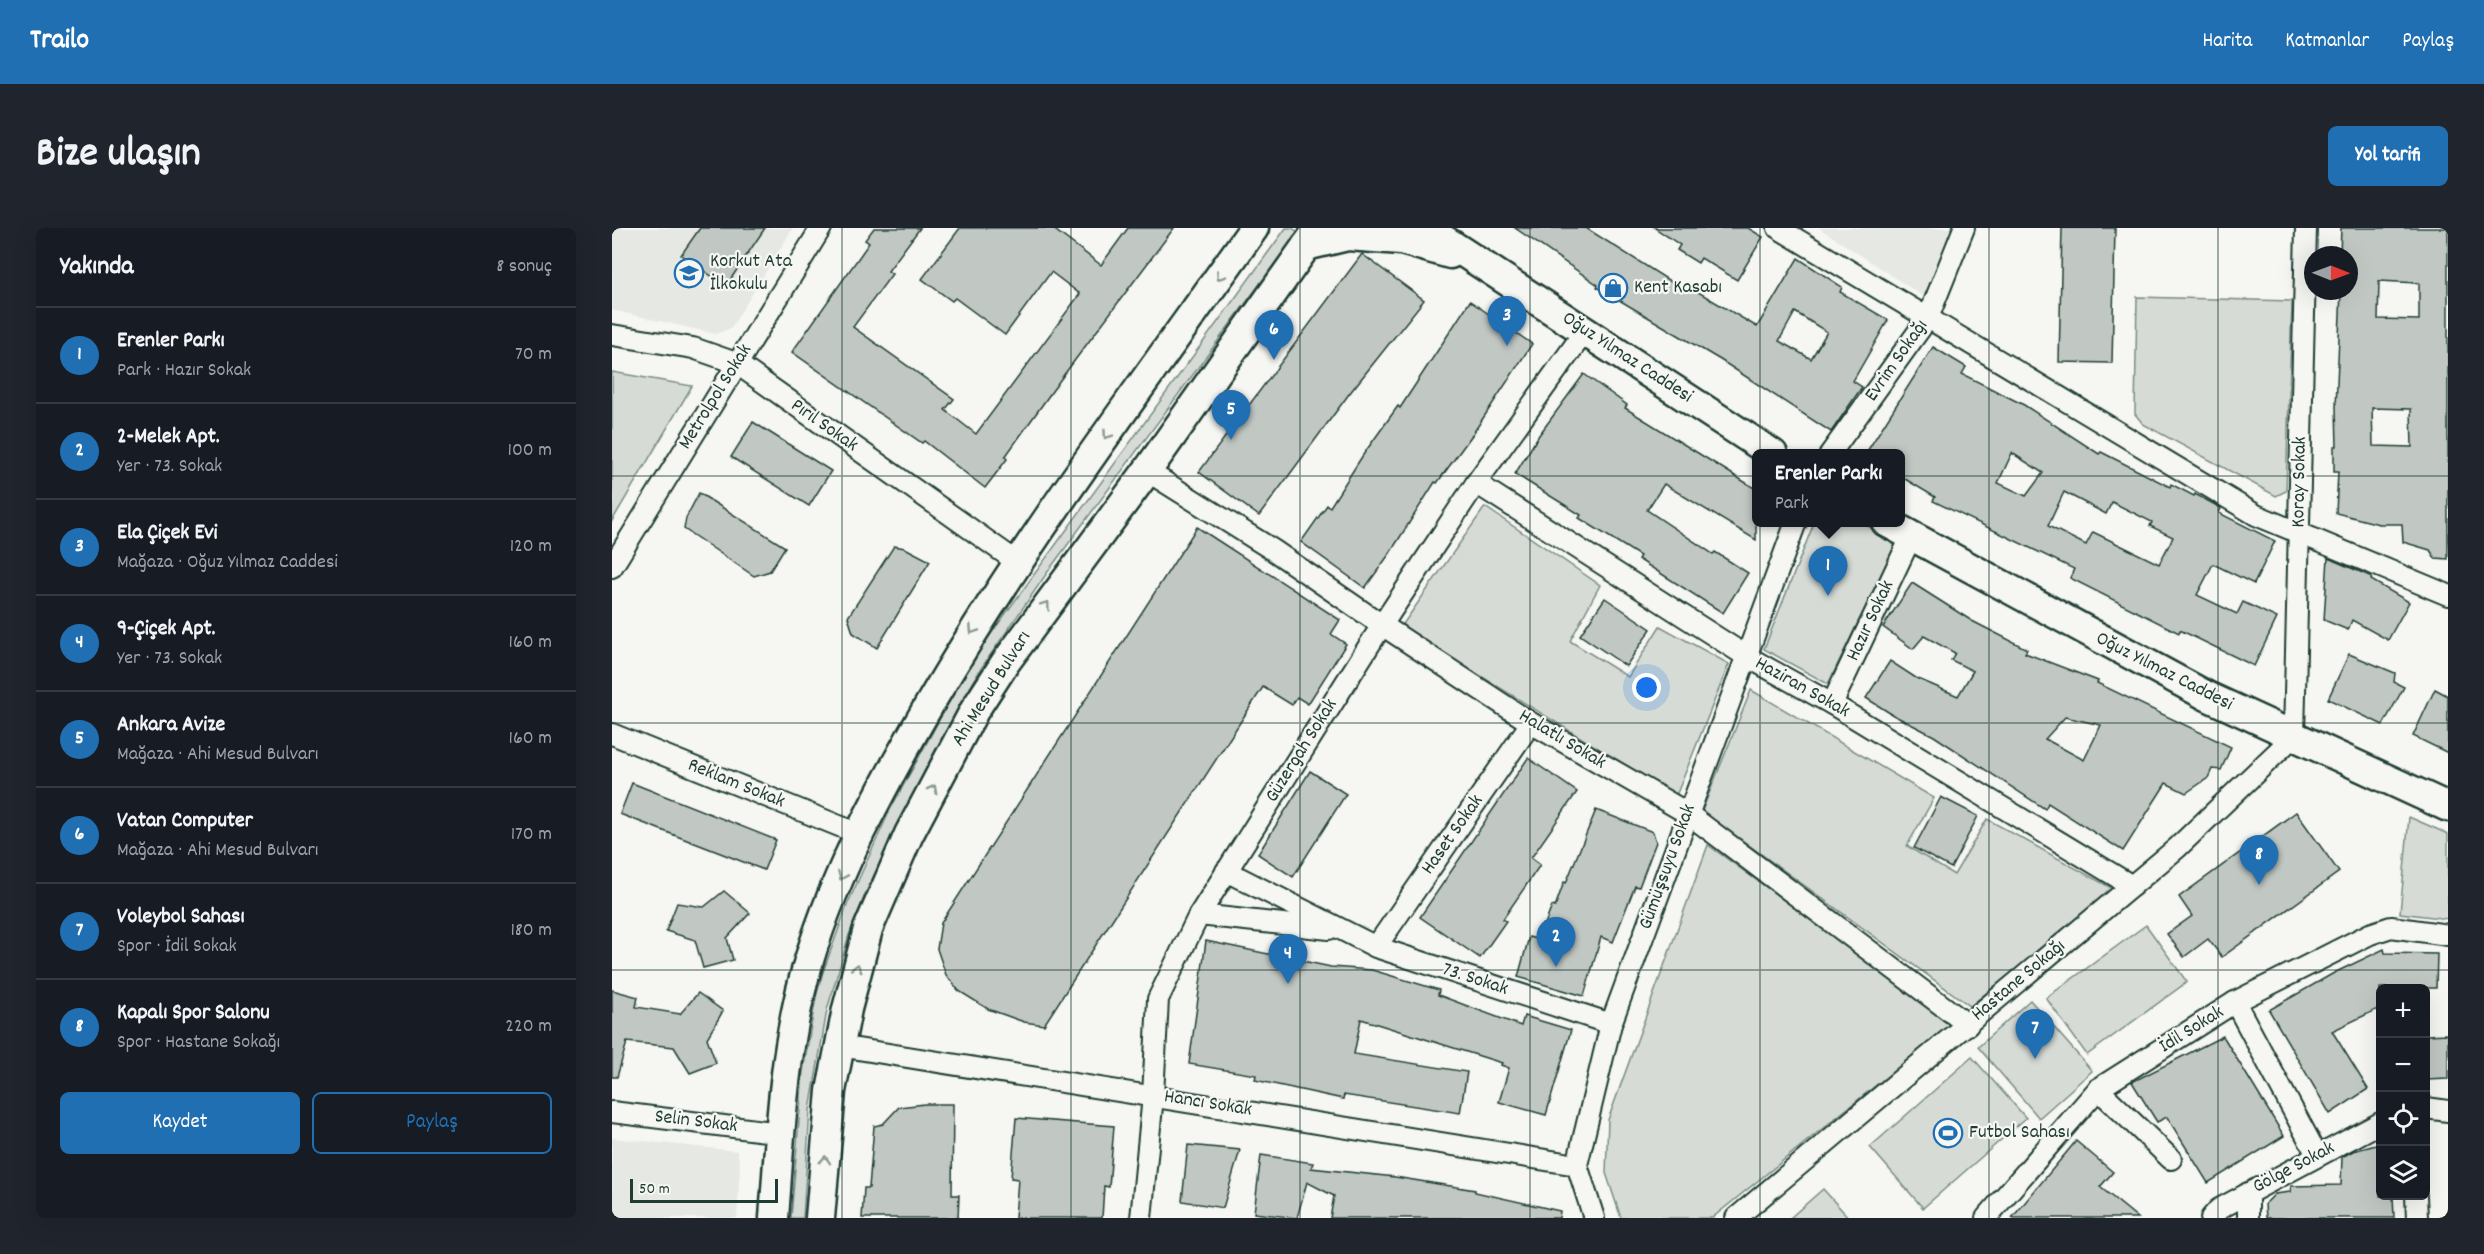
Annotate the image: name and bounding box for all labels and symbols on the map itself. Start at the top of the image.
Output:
north arrow [2304,246,2358,300]
place label: Korkut Ata İlkokulu [710,248,793,299]
school or university icon: Korkut Ata İlkokulu [673,257,705,289]
one-way arrow [1216,269,1227,280]
shop icon: Kent Kasabı [1597,272,1629,304]
place label: Kent Kasabı [1634,274,1722,302]
pin: 3 [1488,296,1526,346]
street label: Oğuz Yılmaz Caddesi [1556,305,1698,411]
pin: 6 [1254,310,1294,360]
street label: Evrim Sokağı [1858,314,1936,408]
street label: Metrolpol Sokak [672,339,760,455]
pin: 5 [1212,390,1250,440]
street label: Pırıl Sokak [785,393,863,459]
one-way arrow [1103,428,1114,439]
street label: Koray Sokak [2285,436,2315,528]
pin: 1 [1808,546,1848,596]
street label: Hazır Sokak [1840,576,1902,666]
one-way arrow [1039,601,1050,612]
one-way arrow [969,624,981,634]
street label: Oğuz Yılmaz Caddesi [2090,625,2238,719]
street label: Ahi Mesud Bulvarı [945,626,1039,752]
street label: Haziran Sokak [1749,650,1855,726]
your location [1632,673,1661,702]
street label: Güzergah Sokak [1259,694,1345,808]
street label: Halatlı Sokak [1513,703,1611,777]
street label: Reklam Sokak [683,752,789,816]
one-way arrow [926,785,937,795]
street label: Haset Sokak [1415,789,1491,881]
street label: Gümüşsuyu Sokak [1632,800,1704,934]
pin: 8 [2240,836,2278,885]
one-way arrow [837,869,849,880]
pin: 2 [1536,918,1576,967]
street label: Hastane Sokağı [1966,933,2072,1029]
pin: 4 [1268,934,1308,984]
street label: 73. Sokak [1438,956,1512,1004]
one-way arrow [850,963,862,974]
street label: İdil Sokak [2154,999,2230,1061]
pin: 7 [2016,1010,2054,1059]
street label: Hancı Sokak [1162,1083,1254,1125]
street label: Selin Sokak [653,1103,739,1141]
sports icon: Futbol Sahası [1932,1117,1964,1149]
place label: Futbol Sahası [1969,1119,2070,1147]
street label: Gölge Sokak [2248,1135,2340,1201]
one-way arrow [818,1155,831,1164]
scale bar [630,1176,778,1204]

